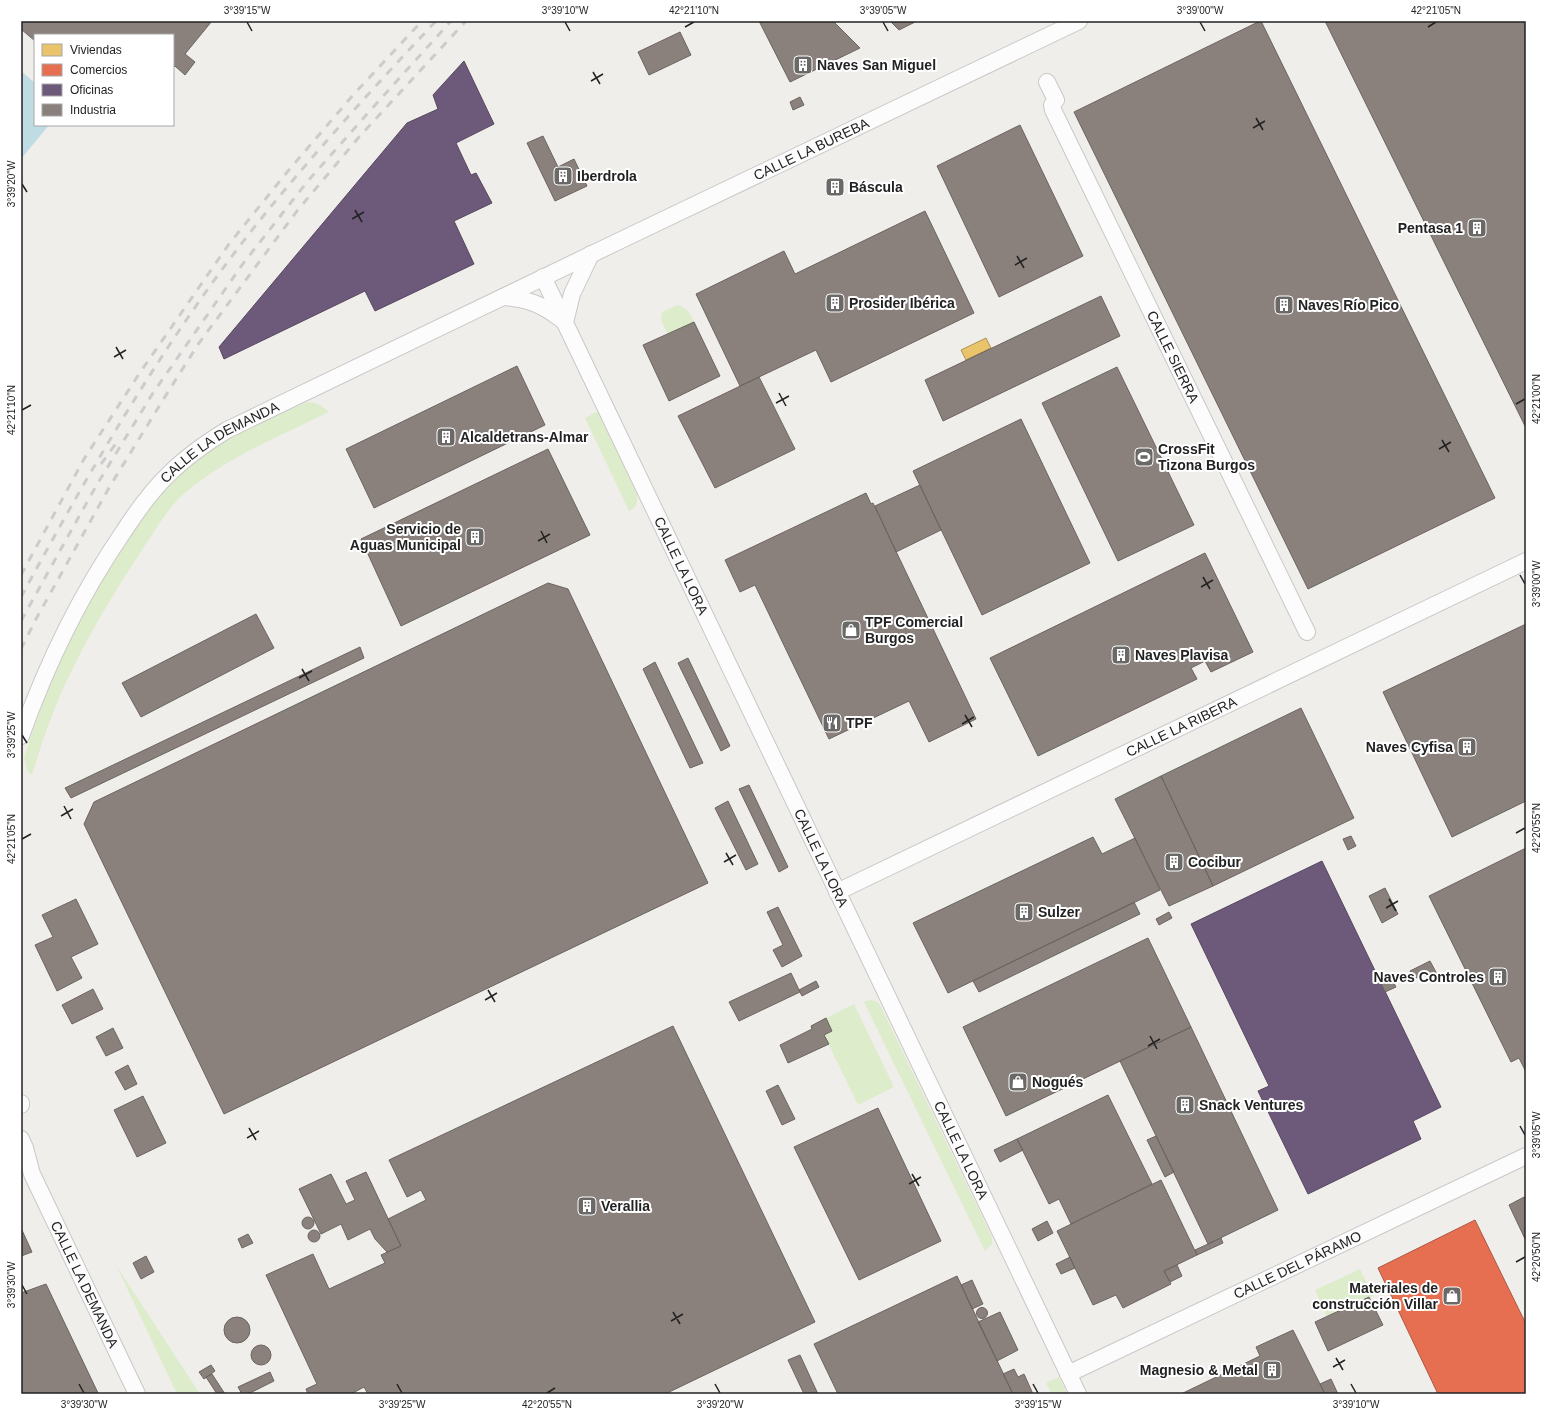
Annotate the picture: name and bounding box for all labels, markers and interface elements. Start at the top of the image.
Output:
text: 3°39'15"W [224,5,271,16]
text: 3°39'10"W [542,5,589,16]
text: 42°21'10"N [669,5,719,16]
text: 3°39'05"W [860,5,907,16]
text: 3°39'00"W [1177,5,1224,16]
text: 42°21'05"N [1411,5,1461,16]
legend [34,34,174,126]
text: Viviendas [70,43,122,57]
building icon: Naves San Miguel [792,54,814,76]
place label: Naves San Miguel [817,57,936,73]
text: Comercios [70,63,127,77]
text: Oficinas [70,83,113,97]
text: Industria [70,103,116,117]
street label: CALLE LA BUREBA [751,114,872,184]
text: 3°39'20"W [6,160,17,207]
building icon: Iberdrola [552,165,574,187]
place label: Iberdrola [577,168,637,184]
building icon: Báscula [824,176,846,198]
place label: Báscula [849,179,903,195]
building icon: Pentasa 1 [1466,217,1488,239]
place label: Pentasa 1 [1398,220,1463,236]
building icon: Prosider Ibérica [824,292,846,314]
building icon: Naves Río Pico [1273,294,1295,316]
place label: Prosider Ibérica [849,295,955,311]
place label: Naves Río Pico [1298,297,1399,313]
street label: CALLE SIERRA [1144,308,1203,406]
text: 42°21'00"N [1531,374,1542,424]
text: 42°21'10"N [6,385,17,435]
street label: CALLE LA DEMANDA [157,398,282,486]
building icon: Alcaldetrans-Almar [435,426,457,448]
place label: Alcaldetrans-Almar [460,429,589,445]
place label: CrossFit Tizona Burgos [1158,441,1255,473]
sports icon: CrossFit Tizona Burgos [1133,446,1155,468]
street label: CALLE LA LORA [651,514,712,618]
place label: Servicio de Aguas Municipal [350,521,461,553]
building icon: Servicio de Aguas Municipal [464,526,486,548]
text: 3°39'00"W [1531,560,1542,607]
place label: TPF Comercial Burgos [865,614,963,646]
shop icon: TPF Comercial Burgos [840,619,862,641]
building icon: Naves Plavisa [1110,644,1132,666]
place label: Naves Plavisa [1135,647,1229,663]
street label: CALLE LA RIBERA [1123,693,1240,760]
text: 3°39'25"W [6,711,17,758]
restaurant icon: TPF [821,712,843,734]
place label: TPF [846,715,873,731]
building icon: Naves Cyfisa [1456,736,1478,758]
place label: Naves Cyfisa [1366,739,1453,755]
text: 42°20'55"N [1531,803,1542,853]
street label: CALLE LA LORA [791,806,852,910]
text: 42°21'05"N [6,814,17,864]
building icon: Cocibur [1163,851,1185,873]
place label: Cocibur [1188,854,1241,870]
building icon: Sulzer [1013,901,1035,923]
place label: Sulzer [1038,904,1081,920]
building icon: Naves Controles [1487,966,1509,988]
place label: Naves Controles [1374,969,1484,985]
shop icon: Nogués [1007,1071,1029,1093]
place label: Nogués [1032,1074,1084,1090]
building icon: Snack Ventures [1174,1094,1196,1116]
place label: Snack Ventures [1199,1097,1303,1113]
street label: CALLE LA LORA [931,1098,992,1202]
text: 3°39'05"W [1531,1111,1542,1158]
building icon: Verallia [576,1195,598,1217]
place label: Verallia [601,1198,650,1214]
street label: CALLE LA DEMANDA [48,1218,122,1351]
street label: CALLE DEL PÁRAMO [1231,1228,1364,1302]
text: 42°20'50"N [1531,1232,1542,1282]
text: 3°39'30"W [6,1261,17,1308]
place label: Materiales de construcción Villar [1312,1280,1439,1312]
shop icon: Materiales de construcción Villar [1441,1285,1463,1307]
building icon: Magnesio & Metal [1261,1359,1283,1381]
place label: Magnesio & Metal [1140,1362,1258,1378]
text: 3°39'30"W [61,1399,108,1410]
text: 3°39'25"W [379,1399,426,1410]
text: 42°20'55"N [522,1399,572,1410]
text: 3°39'20"W [697,1399,744,1410]
text: 3°39'15"W [1015,1399,1062,1410]
text: 3°39'10"W [1333,1399,1380,1410]

